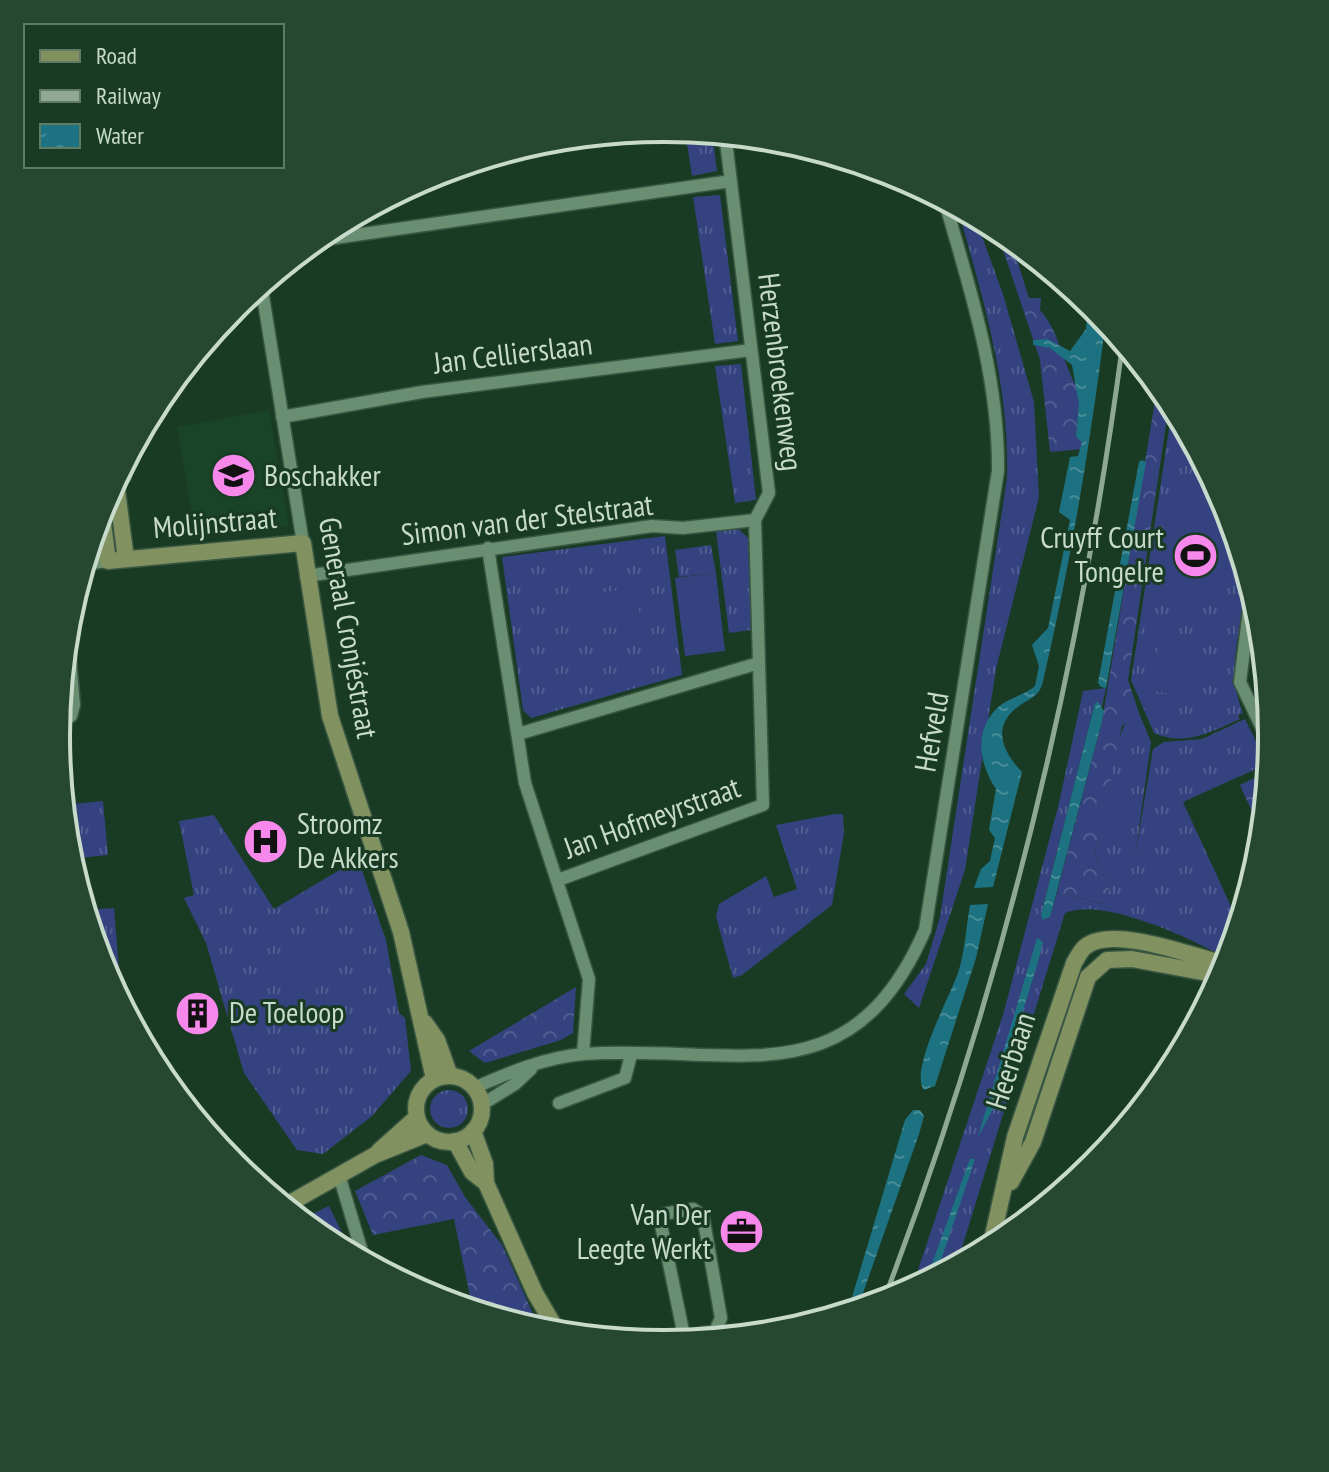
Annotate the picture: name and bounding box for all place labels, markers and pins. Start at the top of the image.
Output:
school or university icon: Boschakker [209,452,257,500]
place label: Boschakker [264,455,381,494]
place label: Cruyff Court Tongelre [1040,517,1165,590]
sports icon: Cruyff Court Tongelre [1171,531,1219,579]
place label: Stroomz De Akkers [297,803,399,876]
hospital icon: Stroomz De Akkers [242,817,290,865]
building icon: De Toeloop [174,989,222,1037]
place label: De Toeloop [229,992,344,1031]
place label: Van Der Leegte Werkt [577,1194,712,1267]
office icon: Van Der Leegte Werkt [718,1208,766,1256]

